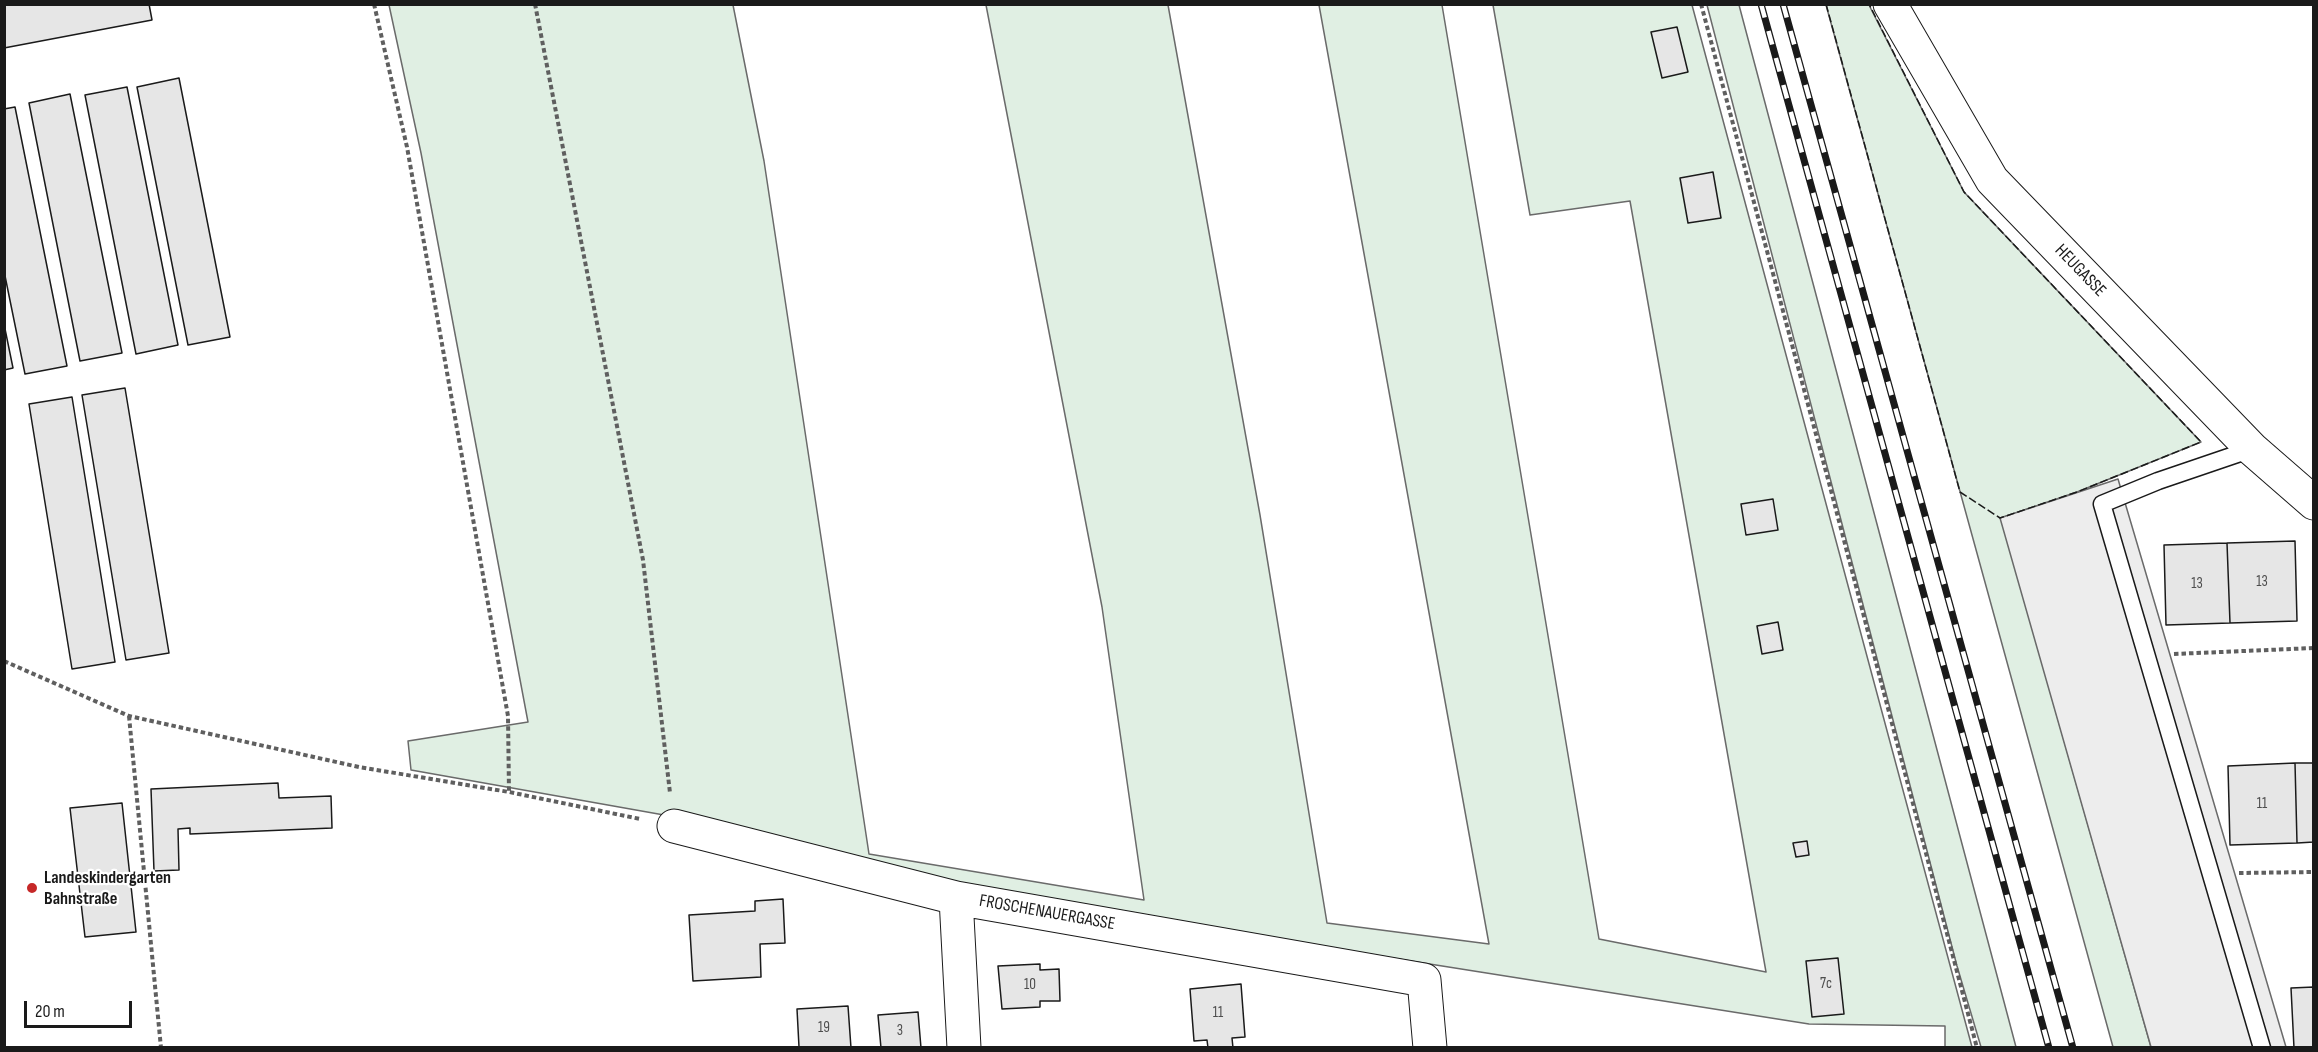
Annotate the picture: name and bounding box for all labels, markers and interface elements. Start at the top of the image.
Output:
street label: HEUGASSE [2050,240,2110,302]
house number: 13 [2256,573,2268,591]
house number: 13 [2191,575,2203,593]
house number: 11 [2257,795,2267,813]
place label: Landeskindergarten Bahnstraße [44,867,171,910]
marker: Landeskindergarten Bahnstraße [25,881,39,895]
street label: FROSCHENAUERGASSE [977,890,1117,936]
house number: 7c [1820,975,1832,993]
house number: 10 [1024,976,1036,994]
scale bar [27,989,135,1027]
text: 20 m [35,1001,65,1022]
house number: 11 [1213,1004,1223,1022]
house number: 19 [818,1019,830,1037]
house number: 3 [897,1022,903,1040]

